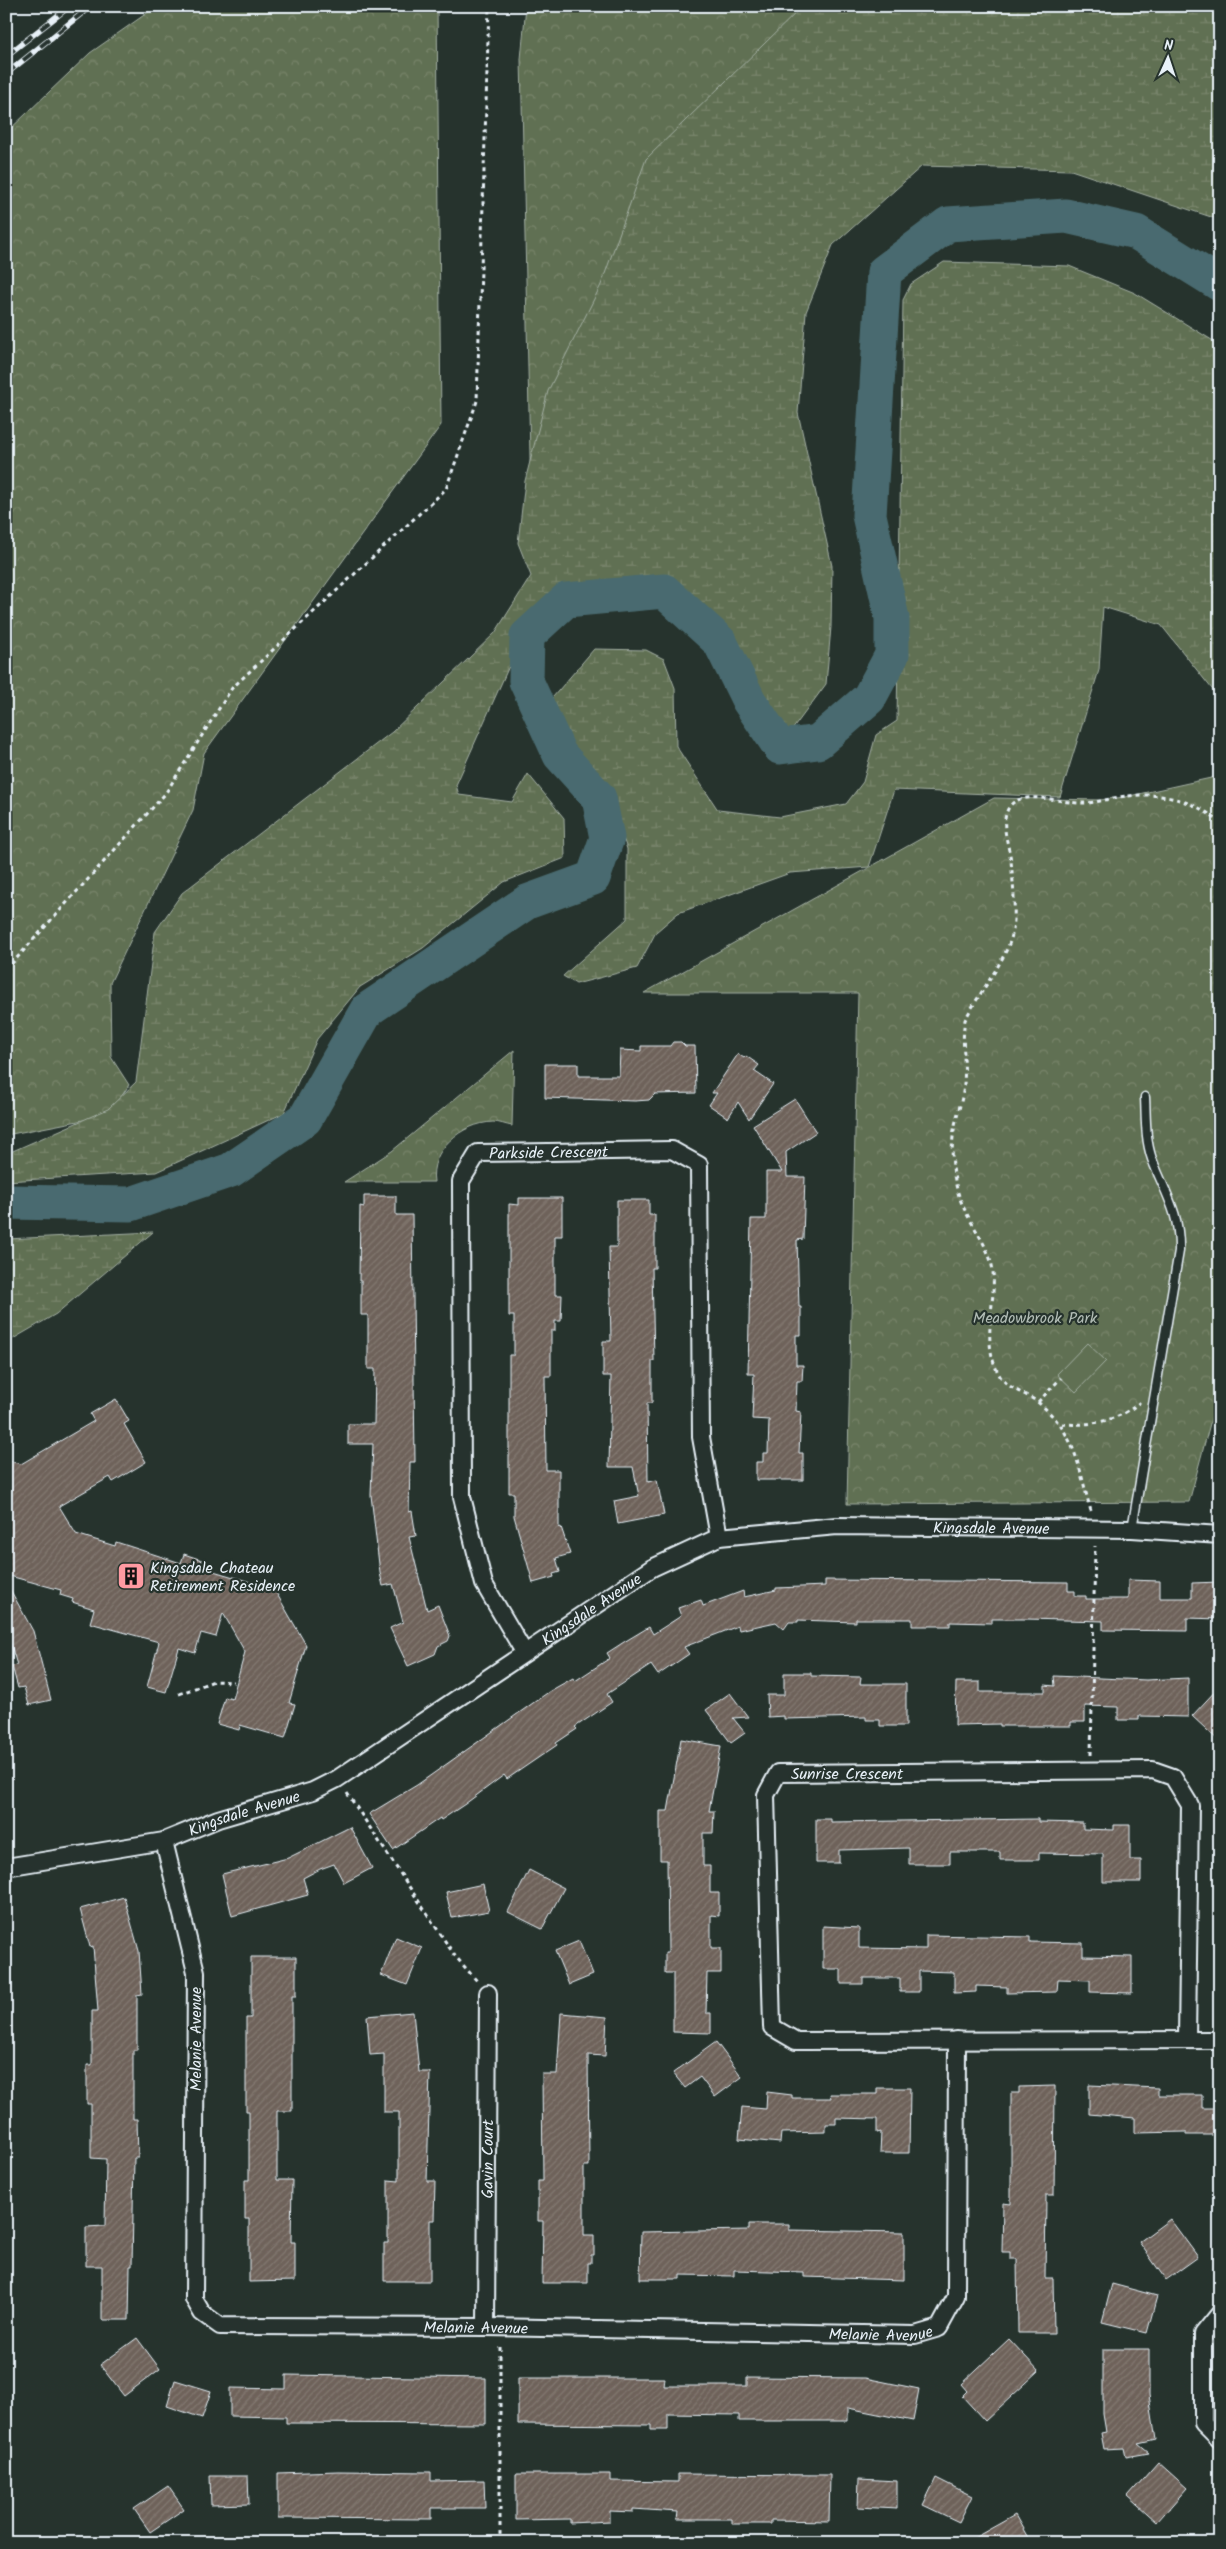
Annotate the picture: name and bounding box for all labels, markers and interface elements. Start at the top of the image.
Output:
north arrow [1144,32,1194,82]
text: N [1164,35,1174,57]
street label: Parkside Crescent [489,1140,609,1167]
park label: Meadowbrook Park [973,1306,1098,1331]
street label: Kingsdale Avenue [933,1516,1050,1542]
place label: Kingsdale Chateau Retirement Residence [150,1556,295,1599]
building icon: Kingsdale Chateau Retirement Residence [116,1561,146,1591]
street label: Kingsdale Avenue [536,1567,647,1653]
street label: Sunrise Crescent [791,1762,904,1787]
street label: Kingsdale Avenue [185,1784,303,1844]
street label: Melanie Avenue [184,1987,209,2091]
street label: Gavin Court [476,2119,501,2199]
street label: Melanie Avenue [424,2316,528,2342]
street label: Melanie Avenue [828,2319,936,2349]

